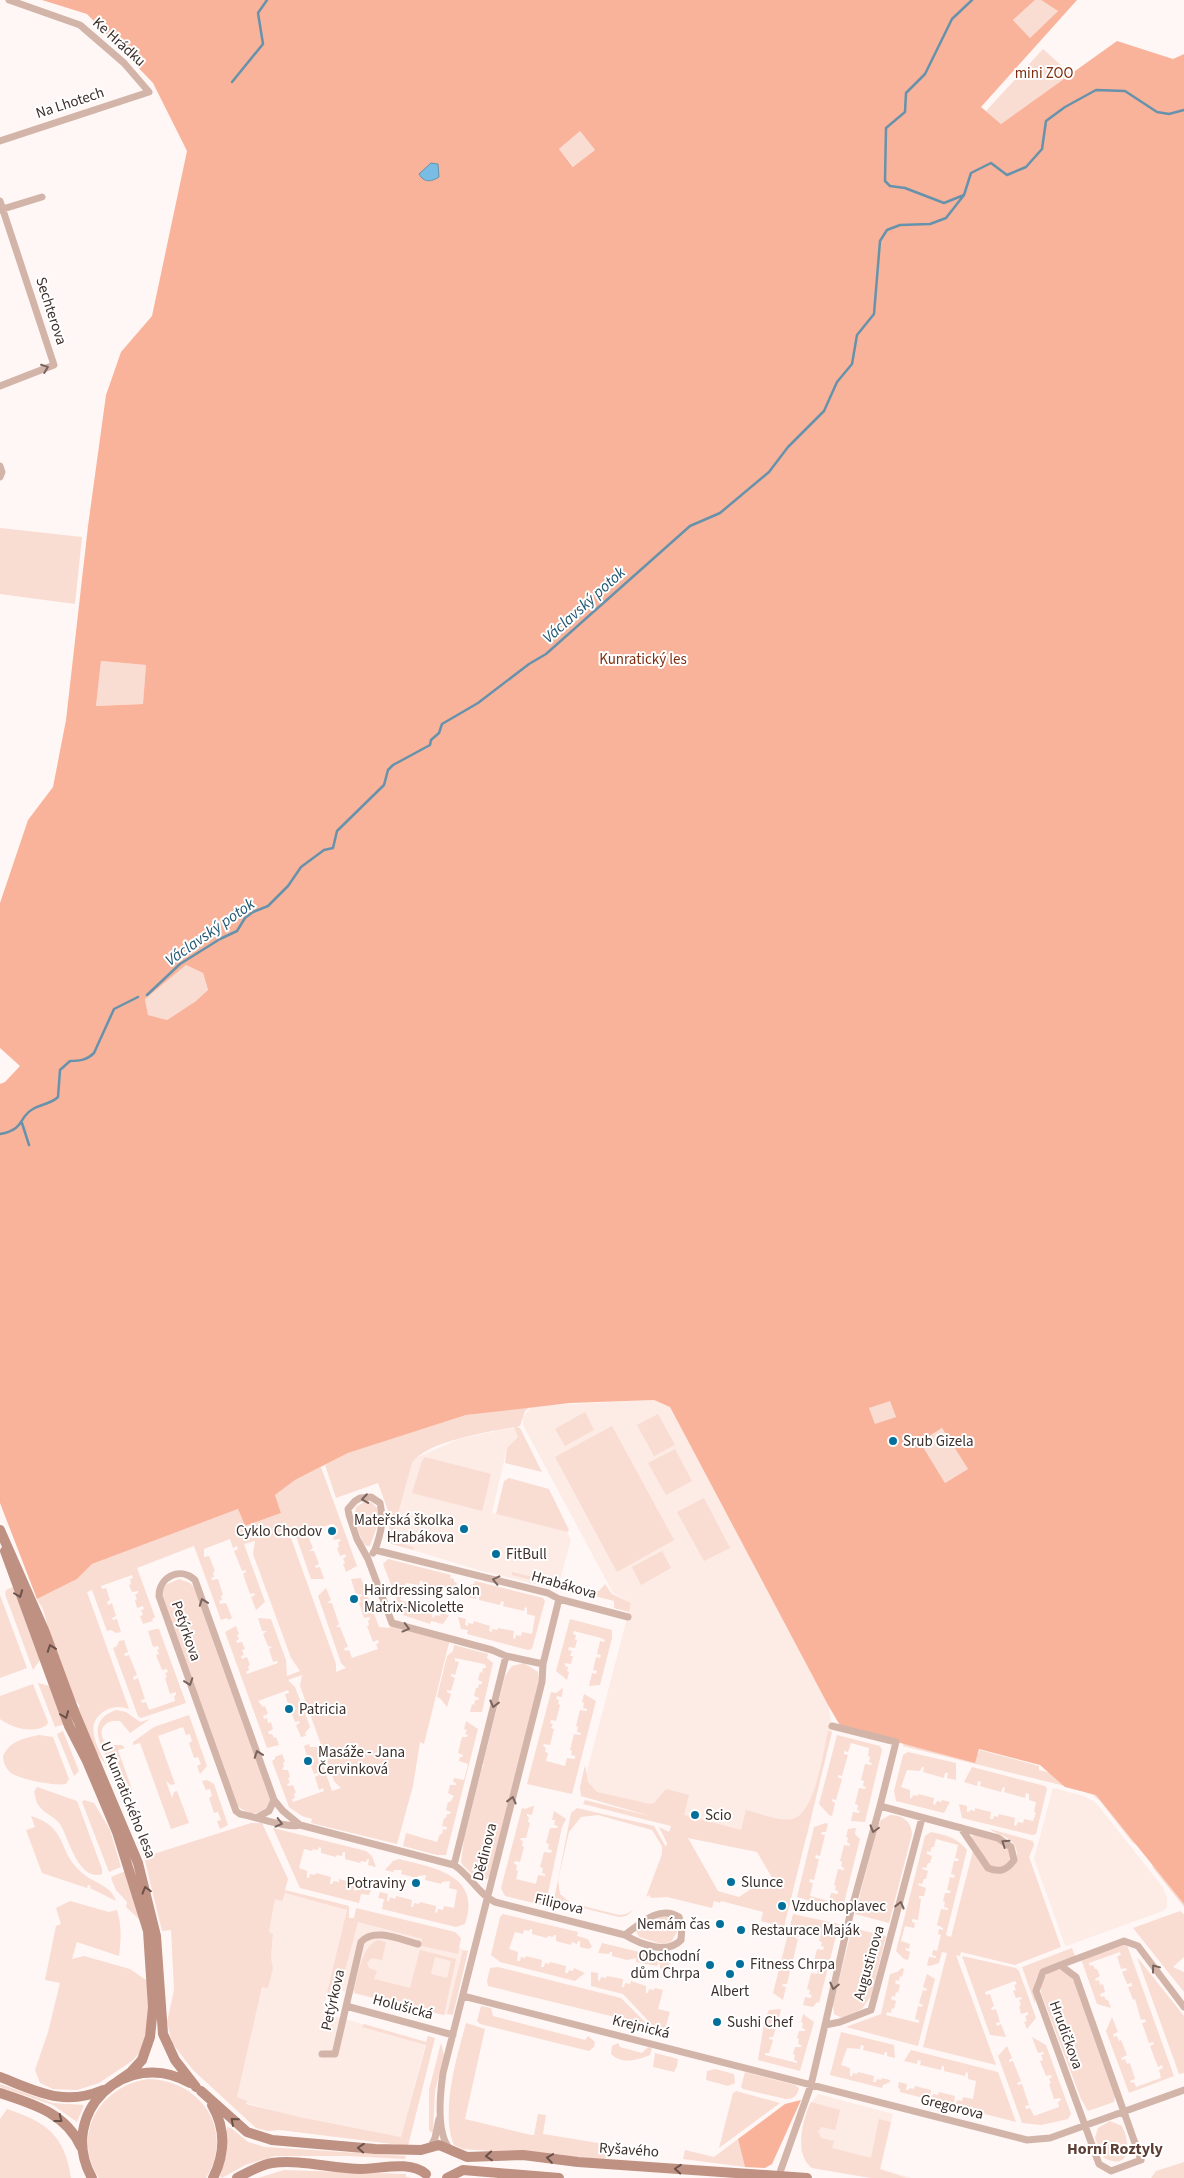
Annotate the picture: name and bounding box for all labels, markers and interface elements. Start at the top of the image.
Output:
street label: Ke Hrádku [88,12,150,72]
park label: mini ZOO [1015,63,1073,84]
street label: Na Lhotech [33,82,107,124]
street label: Sechterova [30,274,72,348]
one-way arrow [41,364,49,374]
water label: Václavský potok [538,562,631,648]
park label: Kunratický les [599,649,687,670]
water label: Václavský potok [161,893,260,971]
place label: Srub Gizela [903,1431,974,1452]
marker: Srub Gizela [887,1435,899,1447]
one-way arrow [360,1493,368,1504]
place label: Mateřská školka Hrabákova [354,1510,454,1548]
place label: Cyklo Chodov [236,1521,322,1542]
marker: Mateřská školka Hrabákova [458,1523,470,1535]
marker: Cyklo Chodov [326,1525,338,1537]
place label: FitBull [506,1544,547,1565]
marker: FitBull [490,1548,502,1560]
street label: Hrabákova [529,1566,599,1604]
one-way arrow [491,1575,500,1586]
place label: Hairdressing salon Matrix-Nicolette [364,1580,480,1618]
one-way arrow [13,1589,23,1598]
marker: Hairdressing salon Matrix-Nicolette [348,1593,360,1605]
street label: Petýrkova [166,1598,206,1664]
one-way arrow [199,1598,209,1606]
one-way arrow [402,1622,411,1633]
one-way arrow [47,1644,57,1653]
one-way arrow [183,1677,193,1686]
place label: Patricia [299,1699,346,1720]
one-way arrow [489,1699,500,1708]
marker: Patricia [283,1703,295,1715]
one-way arrow [59,1711,69,1719]
street label: U Kunratického lesa [95,1738,161,1862]
place label: Masáže - Jana Červinková [318,1742,405,1780]
one-way arrow [254,1751,264,1759]
marker: Masáže - Jana Červinková [302,1755,314,1767]
one-way arrow [507,1796,517,1804]
place label: Scio [705,1805,732,1826]
marker: Scio [689,1809,701,1821]
one-way arrow [274,1817,283,1828]
street label: Dědinova [468,1821,502,1883]
one-way arrow [869,1824,880,1833]
one-way arrow [1001,1840,1011,1849]
place label: Slunce [741,1872,783,1893]
place label: Potraviny [347,1873,406,1894]
marker: Slunce [725,1876,737,1888]
marker: Potraviny [410,1877,422,1889]
one-way arrow [141,1887,151,1895]
street label: Filipova [533,1888,585,1920]
place label: Vzduchoplavec [792,1896,886,1917]
marker: Vzduchoplavec [776,1900,788,1912]
one-way arrow [894,1901,904,1909]
place label: Nemám čas [637,1914,710,1935]
marker: Nemám čas [714,1918,726,1930]
place label: Restaurace Maják [751,1920,860,1941]
street label: Augustinova [848,1923,890,2003]
marker: Restaurace Maják [735,1924,747,1936]
place label: Obchodní dům Chrpa [630,1946,701,1984]
place label: Fitness Chrpa [750,1954,835,1975]
marker: Fitness Chrpa [734,1958,746,1970]
marker: Obchodní dům Chrpa [704,1959,716,1971]
one-way arrow [1152,1964,1161,1974]
street label: Petýrkova [316,1967,350,2033]
marker: Albert [724,1968,736,1980]
place label: Albert [711,1981,749,2002]
one-way arrow [829,1982,840,1991]
street label: Holušická [371,1989,435,2025]
street label: Hrudičkova [1044,1998,1088,2072]
street label: Krejnická [610,2010,672,2044]
place label: Sushi Chef [727,2012,793,2033]
marker: Sushi Chef [711,2016,723,2028]
street label: Gregorova [918,2089,986,2125]
one-way arrow [53,2113,62,2121]
one-way arrow [230,2118,239,2127]
street label: Ryšavého [598,2137,660,2163]
district label: Horní Roztyly [1067,2138,1164,2160]
one-way arrow [357,2142,365,2153]
one-way arrow [485,2151,493,2162]
one-way arrow [545,2153,553,2164]
one-way arrow [674,2163,682,2174]

